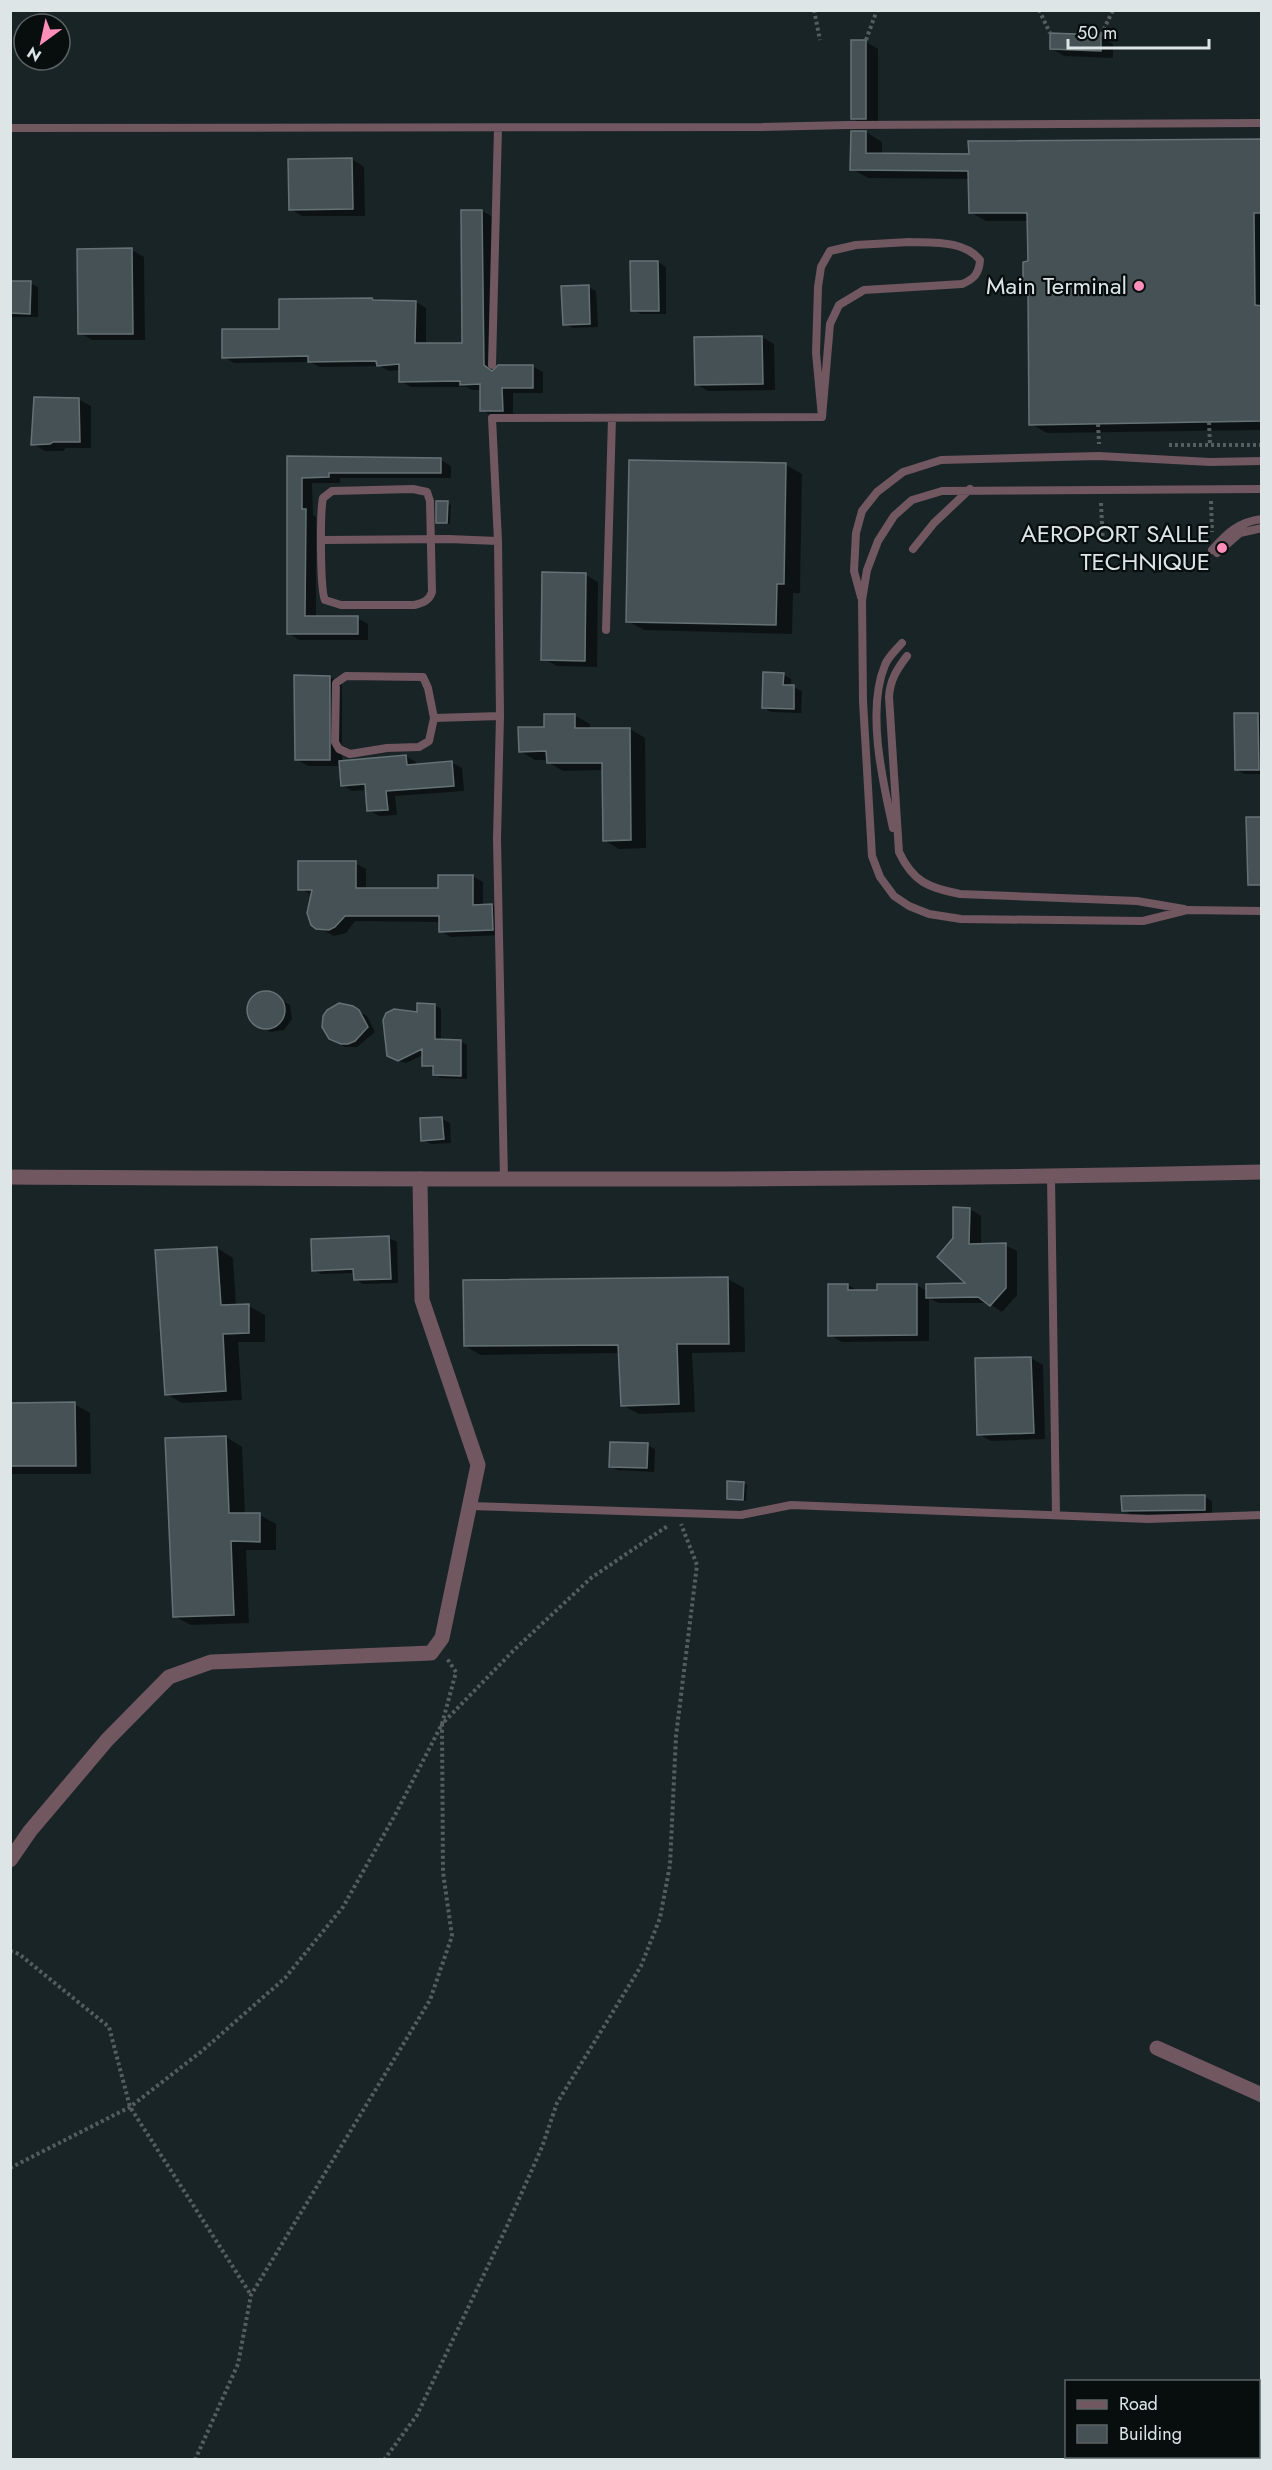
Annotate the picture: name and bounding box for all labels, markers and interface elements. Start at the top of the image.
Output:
north arrow [12,12,72,72]
scale bar [1068,12,1209,50]
text: 50 m [1077,20,1117,46]
text: N [23,41,46,67]
place label: Main Terminal [986,268,1127,303]
marker: Main Terminal [1132,279,1146,293]
place label: AEROPORT SALLE TECHNIQUE [1021,516,1210,579]
marker: AEROPORT SALLE TECHNIQUE [1215,541,1229,555]
legend [1065,2380,1260,2458]
text: Road [1119,2391,1158,2417]
text: Building [1119,2421,1182,2447]

